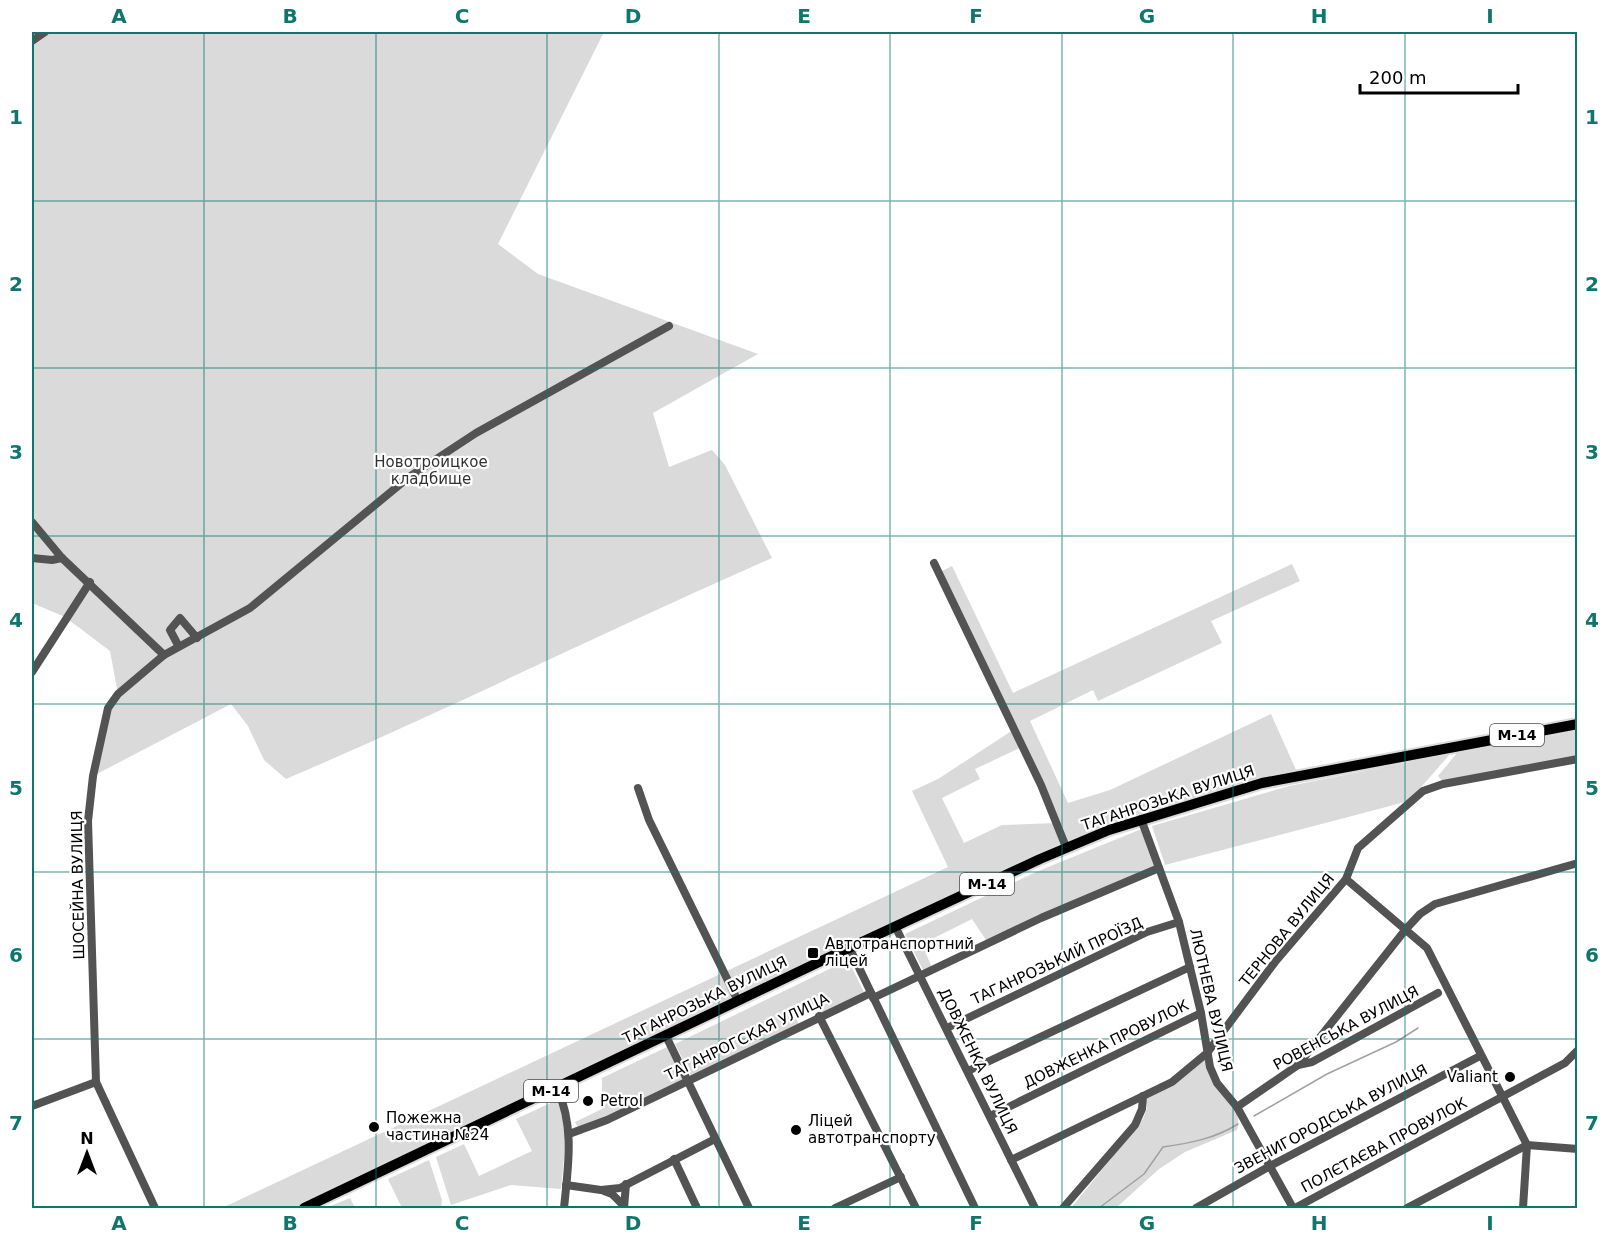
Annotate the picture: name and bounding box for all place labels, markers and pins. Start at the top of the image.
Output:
place label: Автотранспортний ліцей [825,935,974,970]
marker: Автотранспортний ліцей [806,946,820,960]
place label: Valiant [1447,1068,1498,1086]
marker: Valiant [1503,1070,1517,1084]
place label: Petrol [600,1092,643,1110]
marker: Petrol [581,1094,595,1108]
place label: Пожежна частина №24 [386,1109,489,1144]
place label: Ліцей автотранспорту [808,1112,936,1147]
marker: Пожежна частина №24 [367,1120,381,1134]
marker: Ліцей автотранспорту [789,1123,803,1137]

